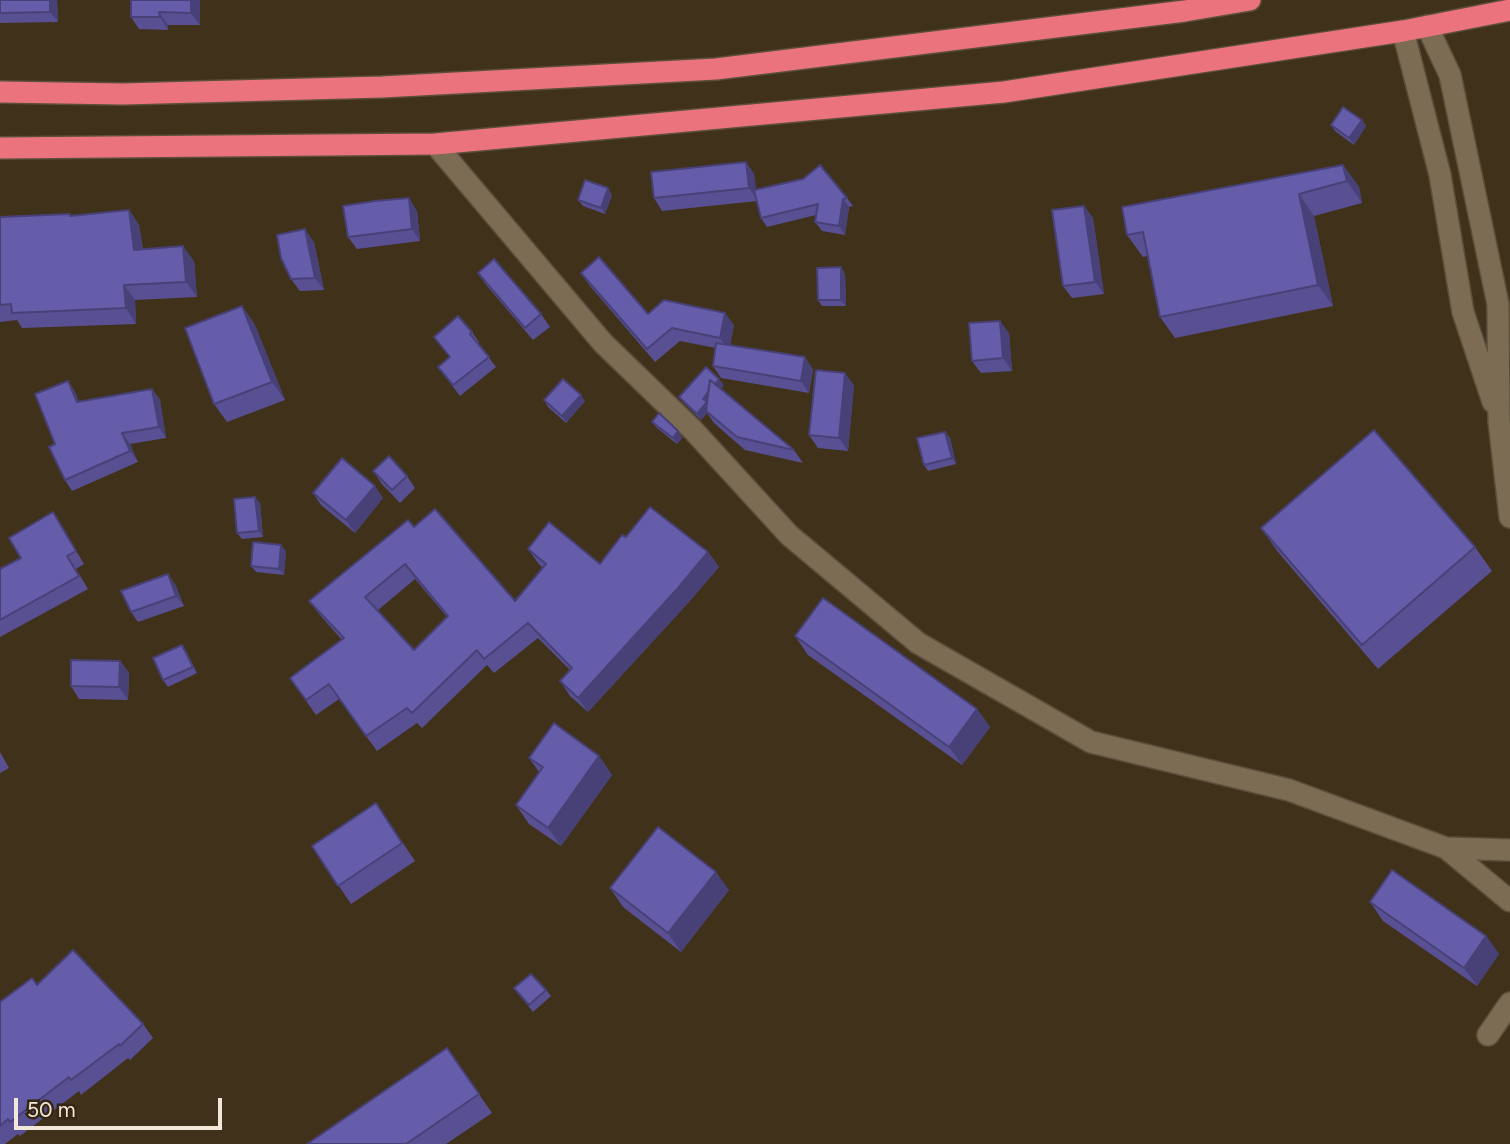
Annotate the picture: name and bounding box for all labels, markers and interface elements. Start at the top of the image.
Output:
scale bar [18,1084,226,1128]
text: 50 m [27,1097,76,1122]

